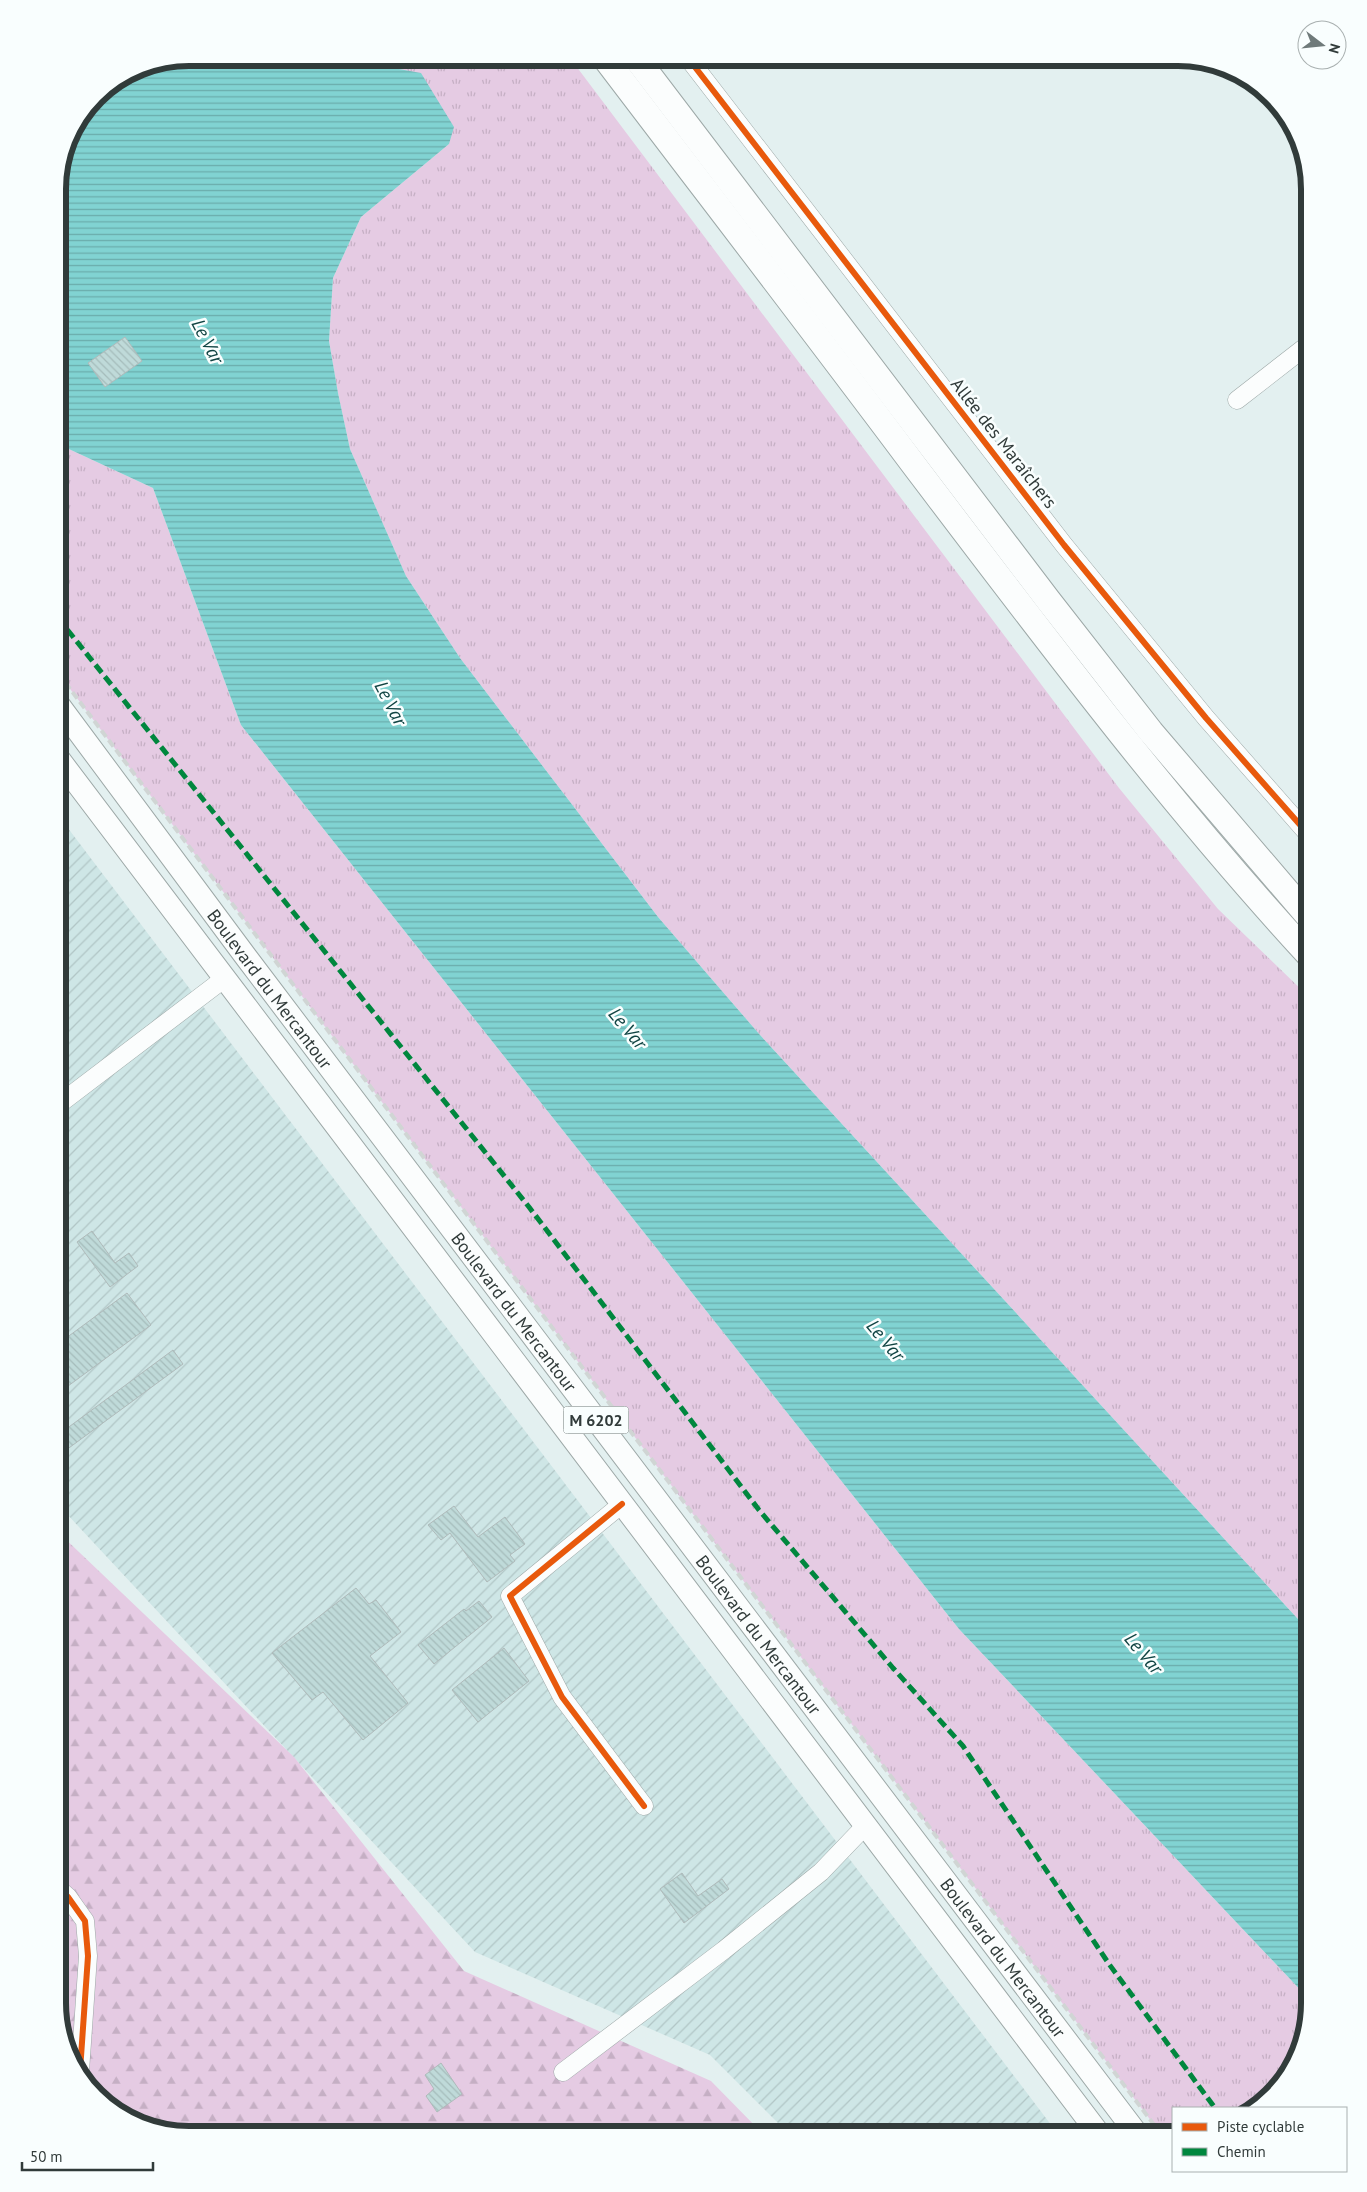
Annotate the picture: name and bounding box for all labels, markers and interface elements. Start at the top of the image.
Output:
north arrow [1297,20,1347,70]
text: N [1325,42,1344,55]
water label: Le Var [187,315,230,369]
street label: Allée des Maraîchers [946,373,1062,513]
water label: Le Var [370,677,413,731]
street label: Boulevard du Mercantour [203,904,338,1073]
water label: Le Var [604,1002,653,1055]
street label: Boulevard du Mercantour [447,1227,582,1396]
water label: Le Var [862,1314,911,1367]
road number: M 6202 [564,1406,628,1434]
street label: Boulevard du Mercantour [691,1550,827,1719]
water label: Le Var [1120,1627,1169,1680]
street label: Boulevard du Mercantour [936,1873,1071,2042]
legend [1172,2107,1347,2172]
text: Piste cyclable [1217,2117,1304,2136]
scale bar [22,2140,154,2172]
text: Chemin [1217,2142,1266,2161]
text: 50 m [30,2147,63,2166]

